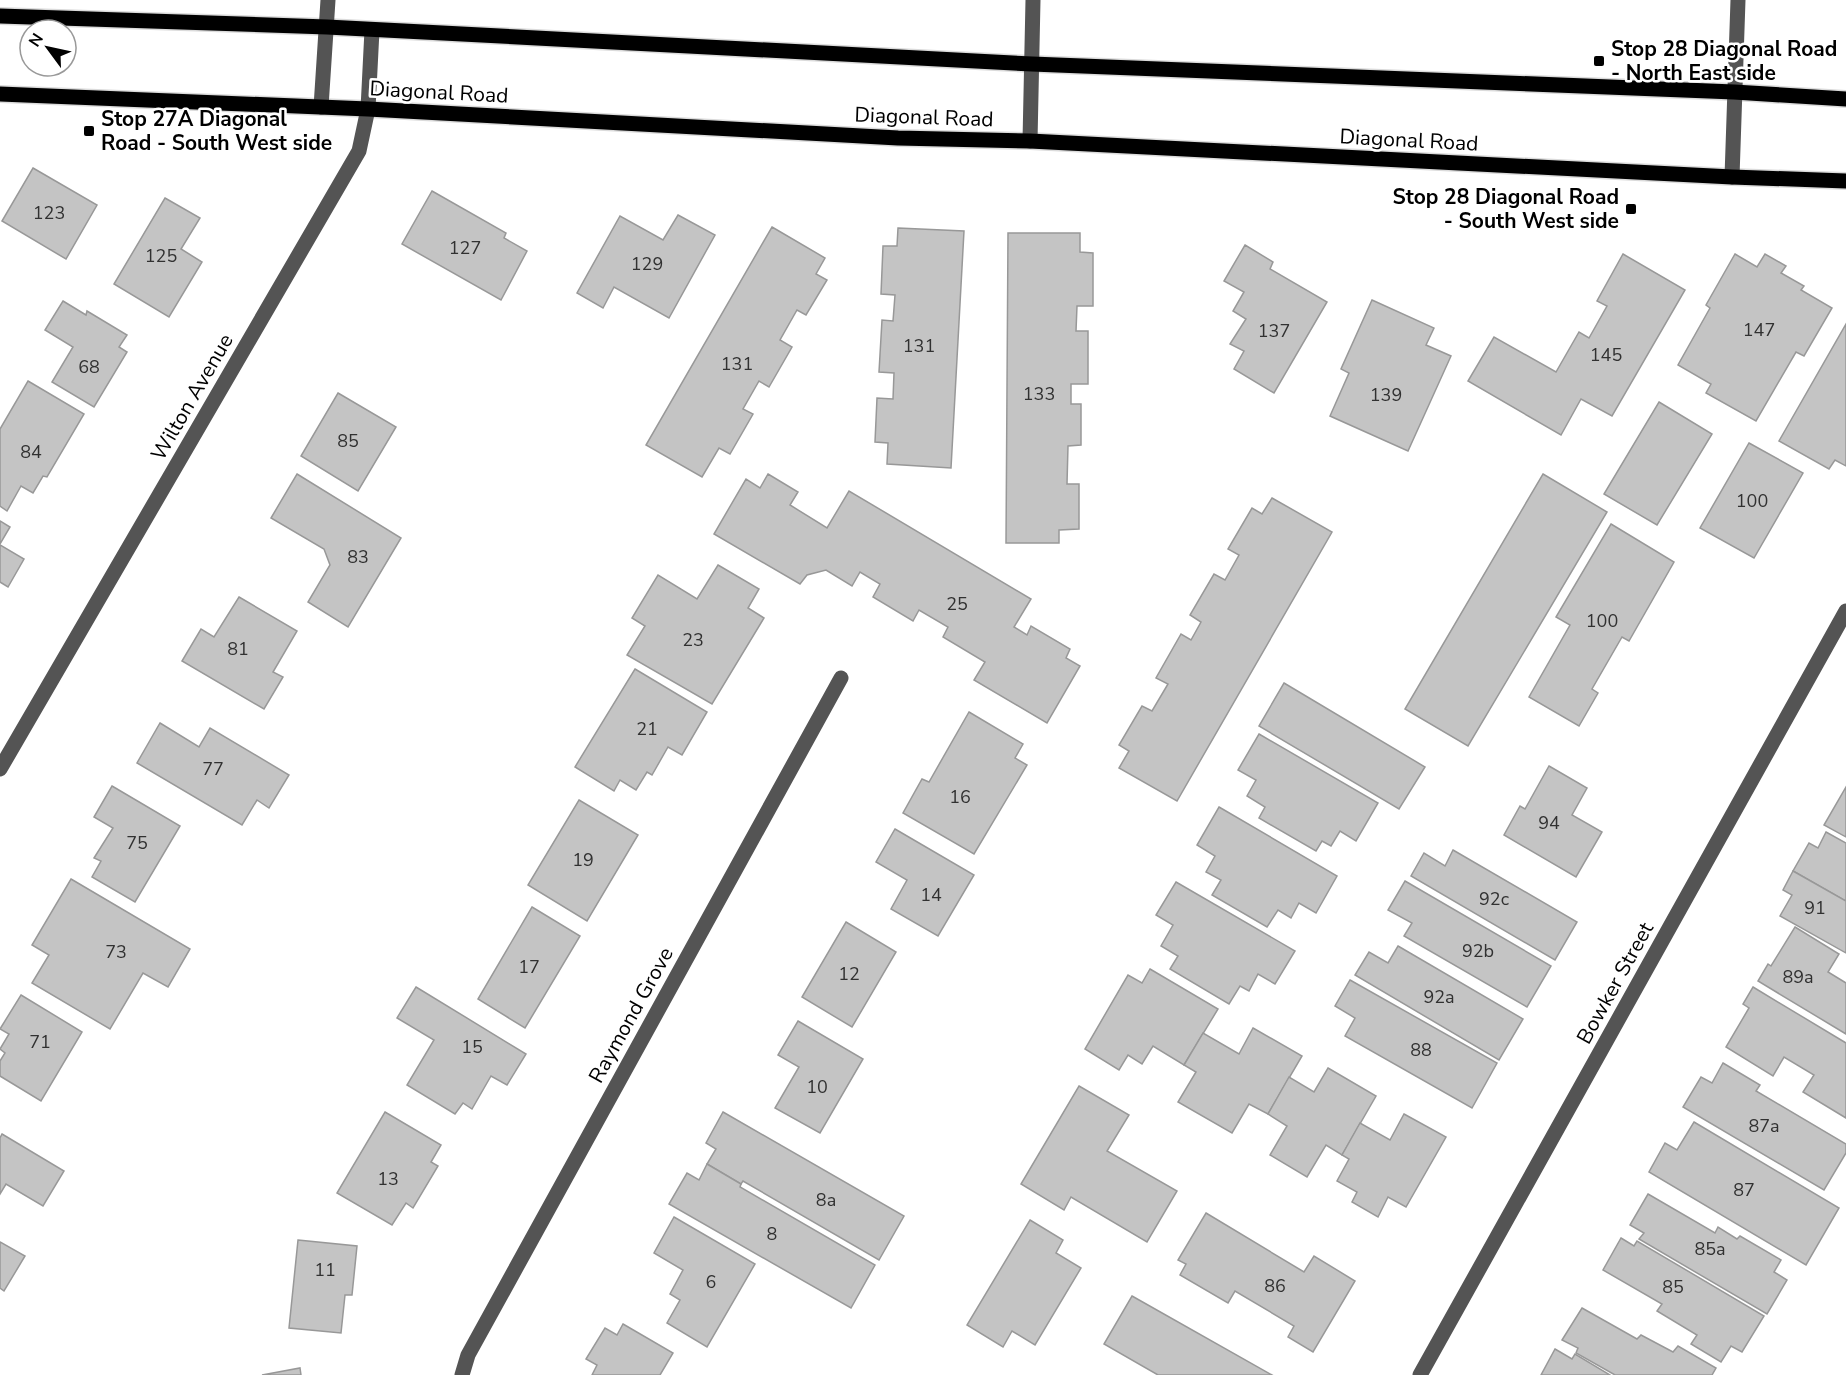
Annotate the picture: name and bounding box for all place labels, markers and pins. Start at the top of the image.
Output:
place label: Stop 28 Diagonal Road - North East side [1611,35,1837,87]
marker: Stop 28 Diagonal Road - North East side [1592,54,1606,68]
place label: Stop 27A Diagonal Road - South West side [101,105,332,157]
marker: Stop 27A Diagonal Road - South West side [82,124,96,138]
place label: Stop 28 Diagonal Road - South West side [1393,183,1619,235]
marker: Stop 28 Diagonal Road - South West side [1624,202,1638,216]

